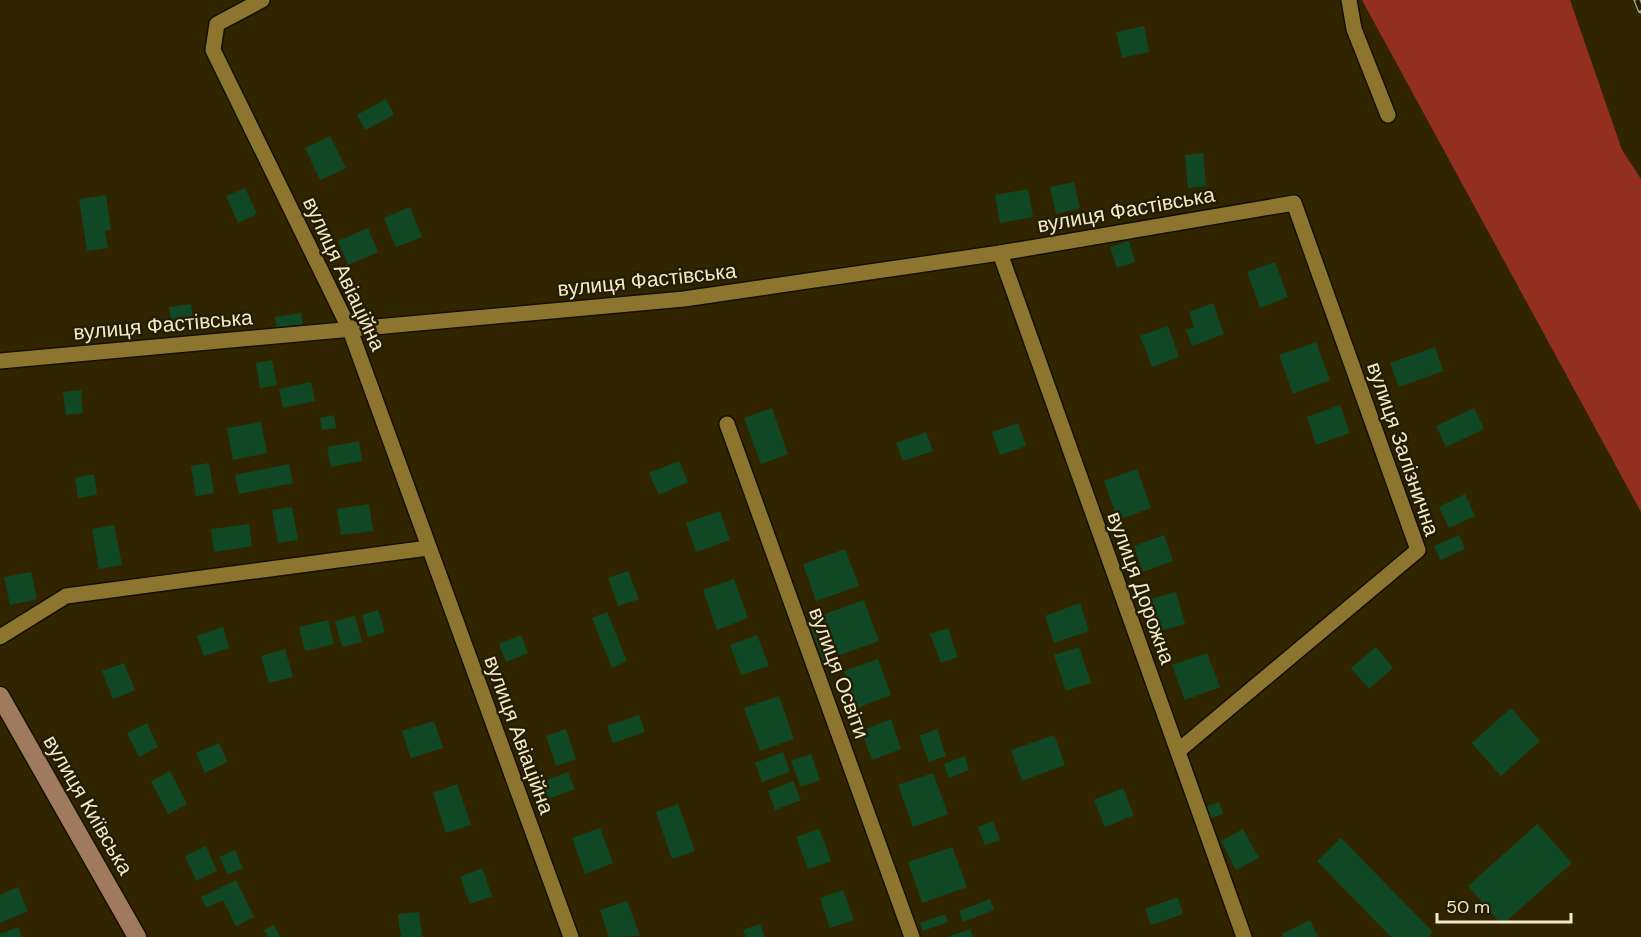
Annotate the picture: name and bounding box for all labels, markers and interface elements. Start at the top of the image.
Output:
street label: вулиця Фастівська [1035,181,1217,239]
street label: вулиця Авіаційна [296,192,392,356]
street label: вулиця Фастівська [556,257,738,303]
street label: вулиця Фастівська [72,303,254,347]
street label: вулиця Залізнична [1360,358,1446,540]
street label: вулиця Дорожна [1100,508,1182,668]
street label: вулиця Освіти [802,604,876,742]
street label: вулиця Авіаційна [477,652,561,819]
street label: вулиця Київська [37,730,140,880]
scale bar [1437,886,1570,924]
text: 50 m [1446,895,1490,919]

